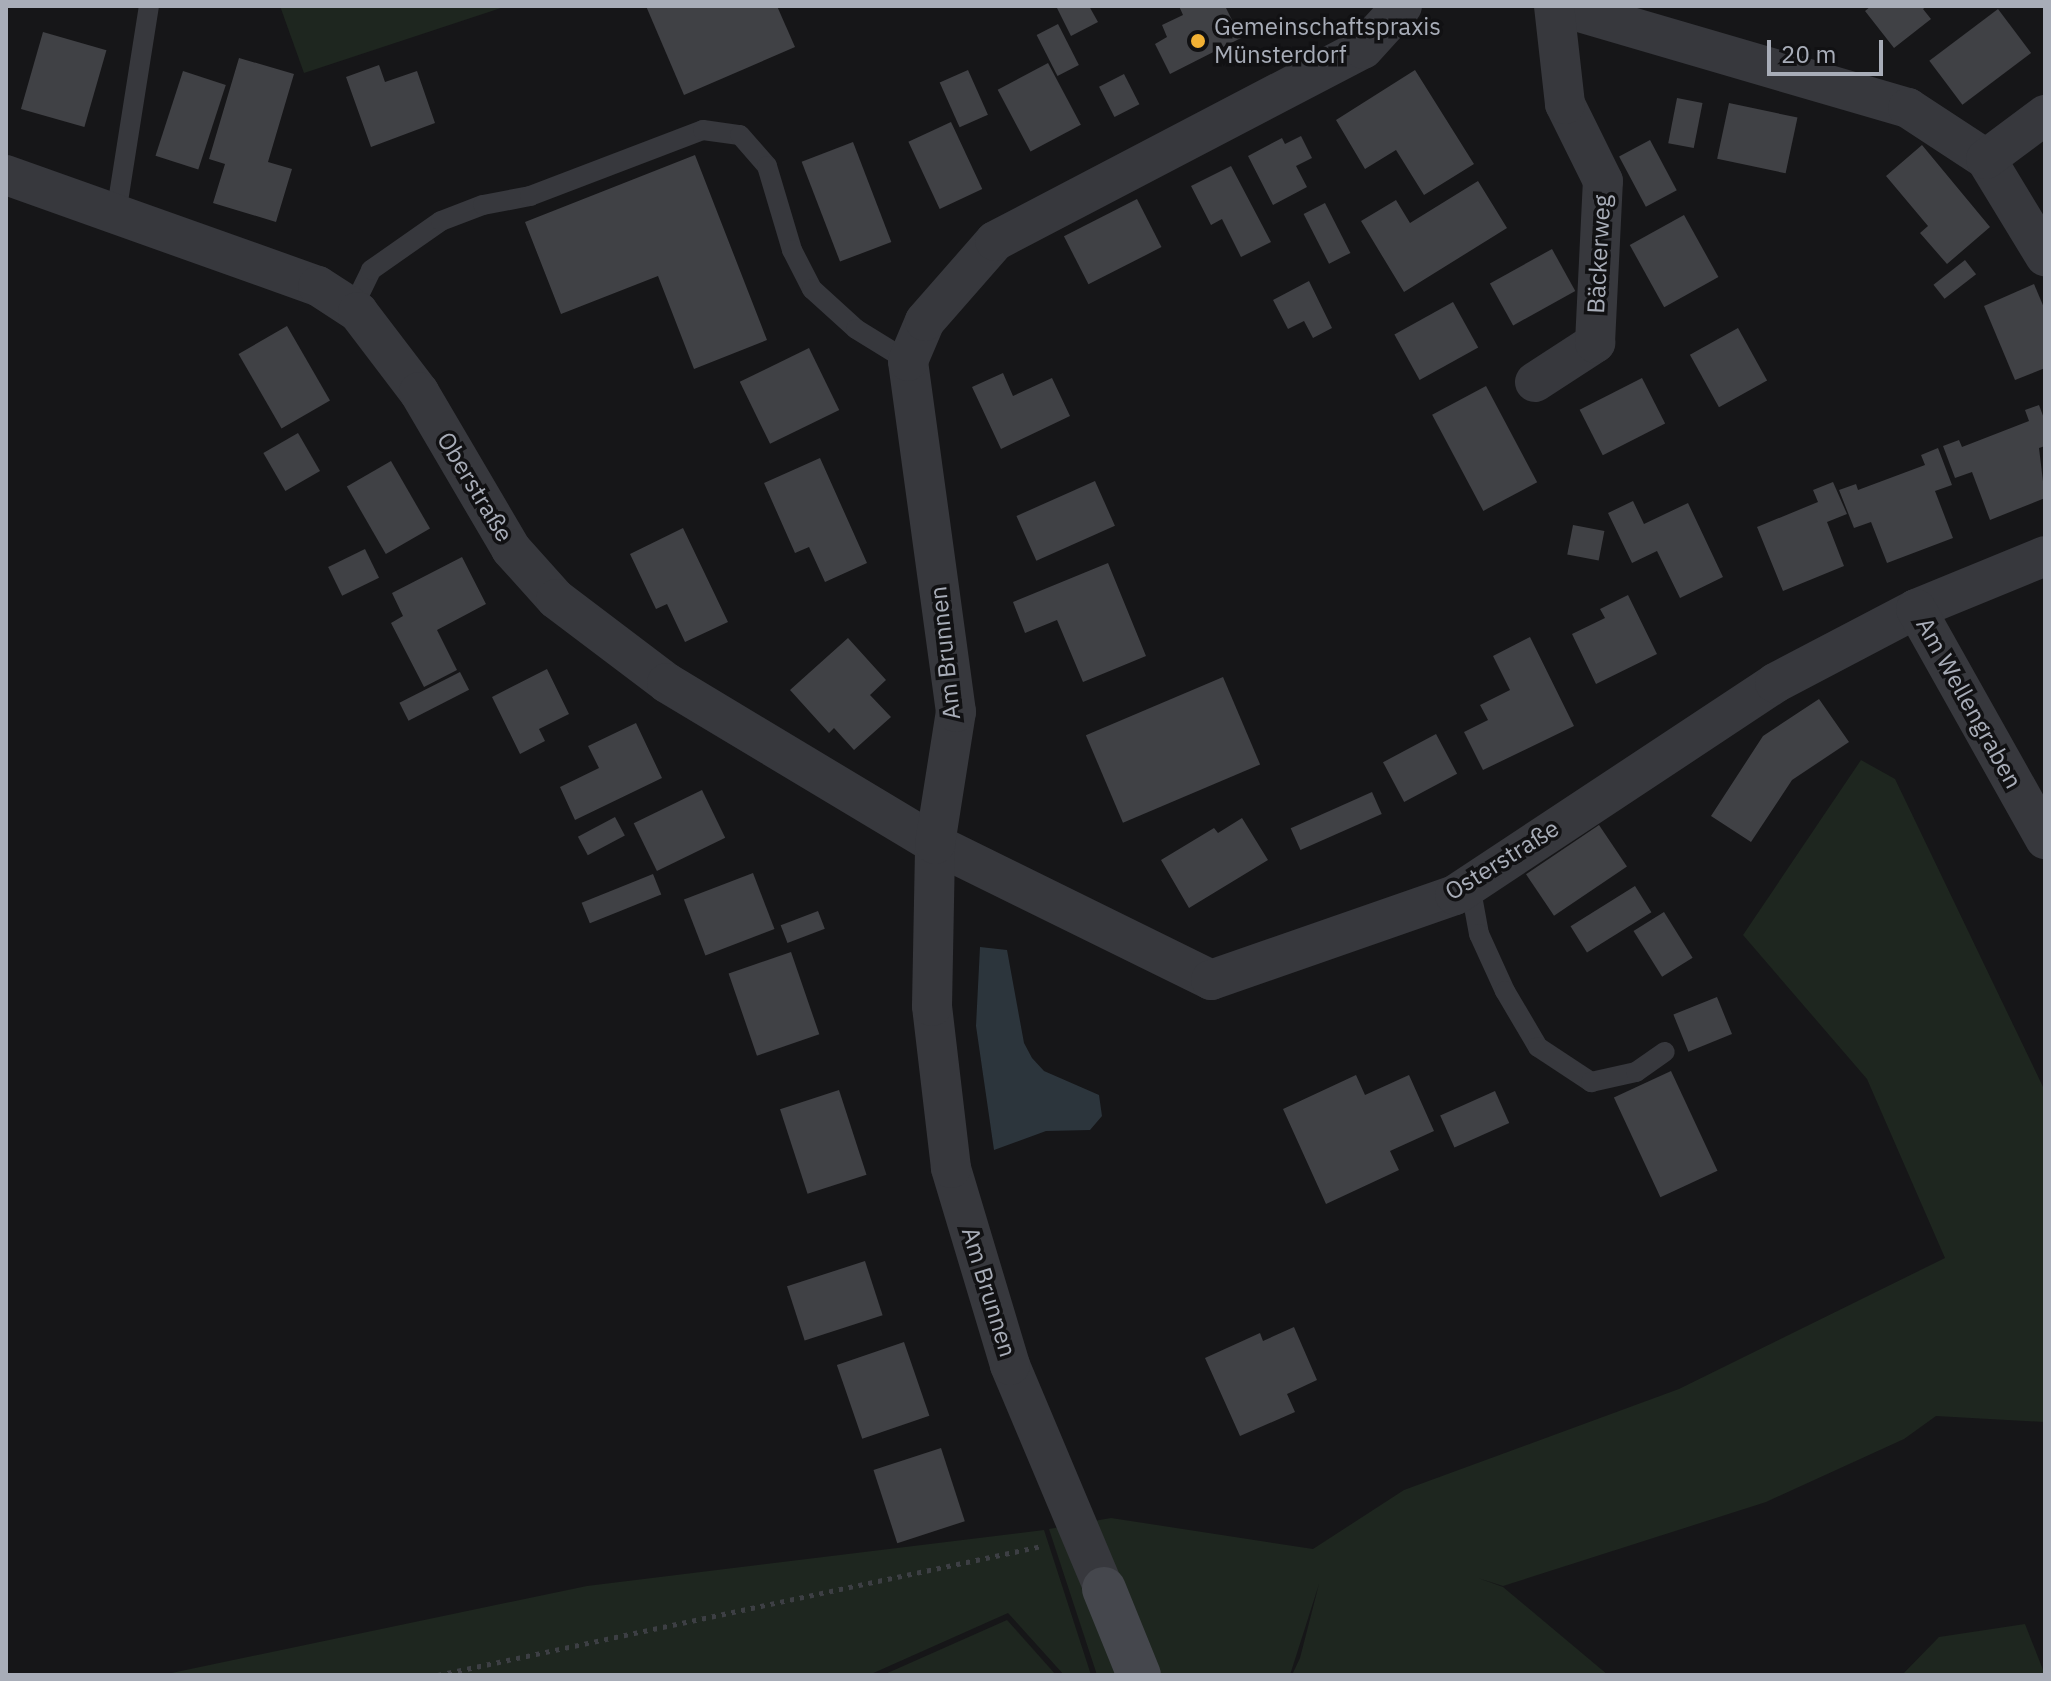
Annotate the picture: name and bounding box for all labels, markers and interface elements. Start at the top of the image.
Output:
place label: Gemeinschaftspraxis Münsterdorf [1214,13,1441,69]
scale bar [1771,24,1887,74]
marker: Gemeinschaftspraxis Münsterdorf [1189,32,1207,50]
text: 20 m [1781,38,1836,70]
street label: Bäckerweg [1582,194,1616,314]
street label: Oberstraße [431,427,519,547]
street label: Am Brunnen [924,585,966,721]
street label: Am Wellengraben [1910,613,2028,793]
street label: Osterstraße [1440,814,1564,906]
street label: Am Brunnen [956,1224,1022,1360]

